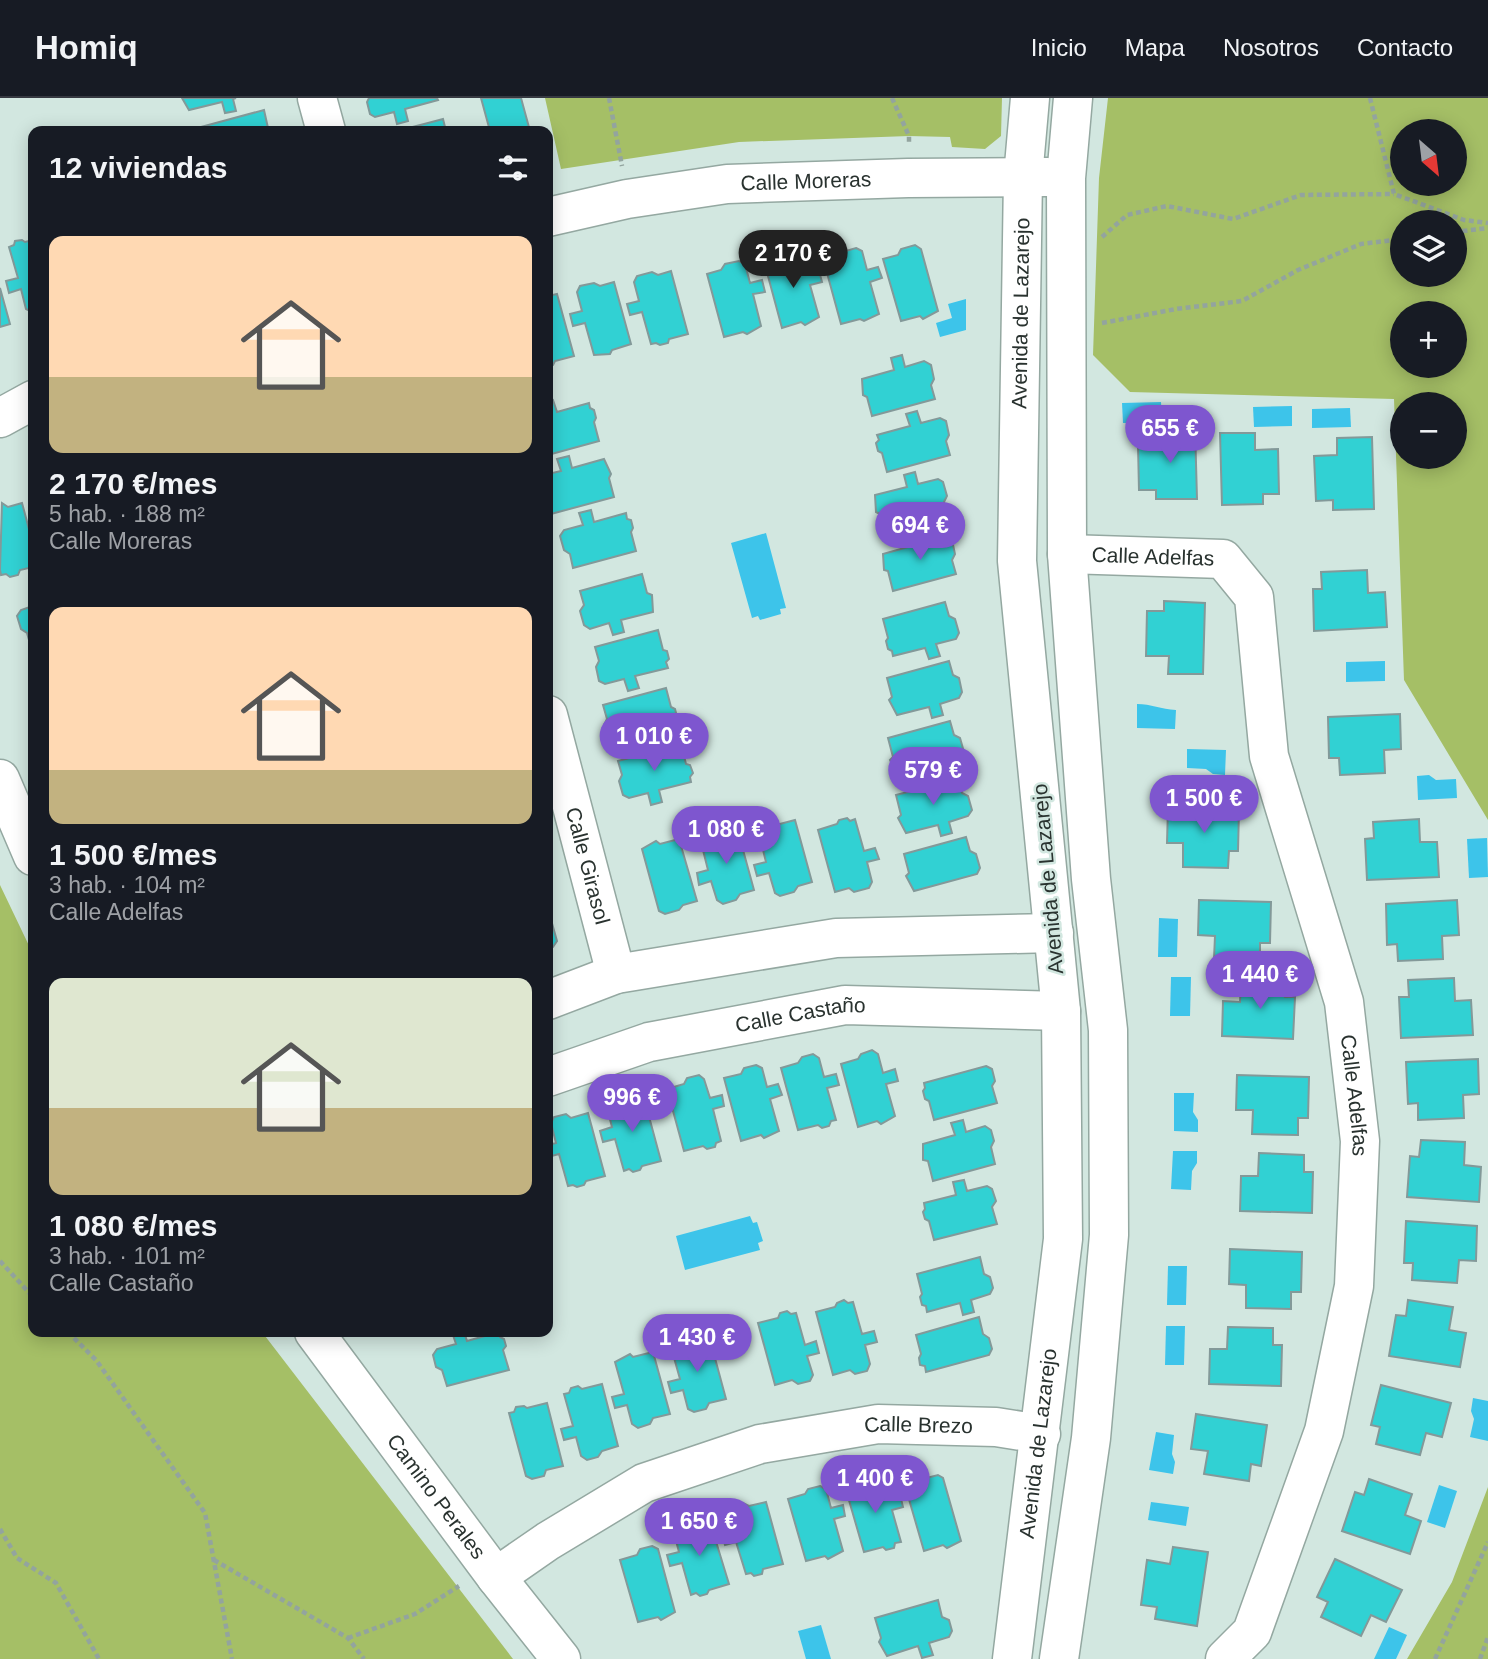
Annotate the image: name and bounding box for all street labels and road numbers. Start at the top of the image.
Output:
street label: Calle Moreras [740,167,872,195]
street label: Avenida de Lazarejo [1007,217,1033,409]
street label: Calle Adelfas [1091,543,1215,570]
street label: Avenida de Lazarejo [1028,783,1067,975]
street label: Calle Girasol [562,805,614,927]
street label: Calle Castaño [733,993,866,1036]
street label: Calle Adelfas [1337,1033,1373,1157]
street label: Avenida de Lazarejo [1015,1347,1061,1540]
street label: Calle Brezo [862,1412,973,1437]
street label: Camino Perales [383,1429,490,1563]

